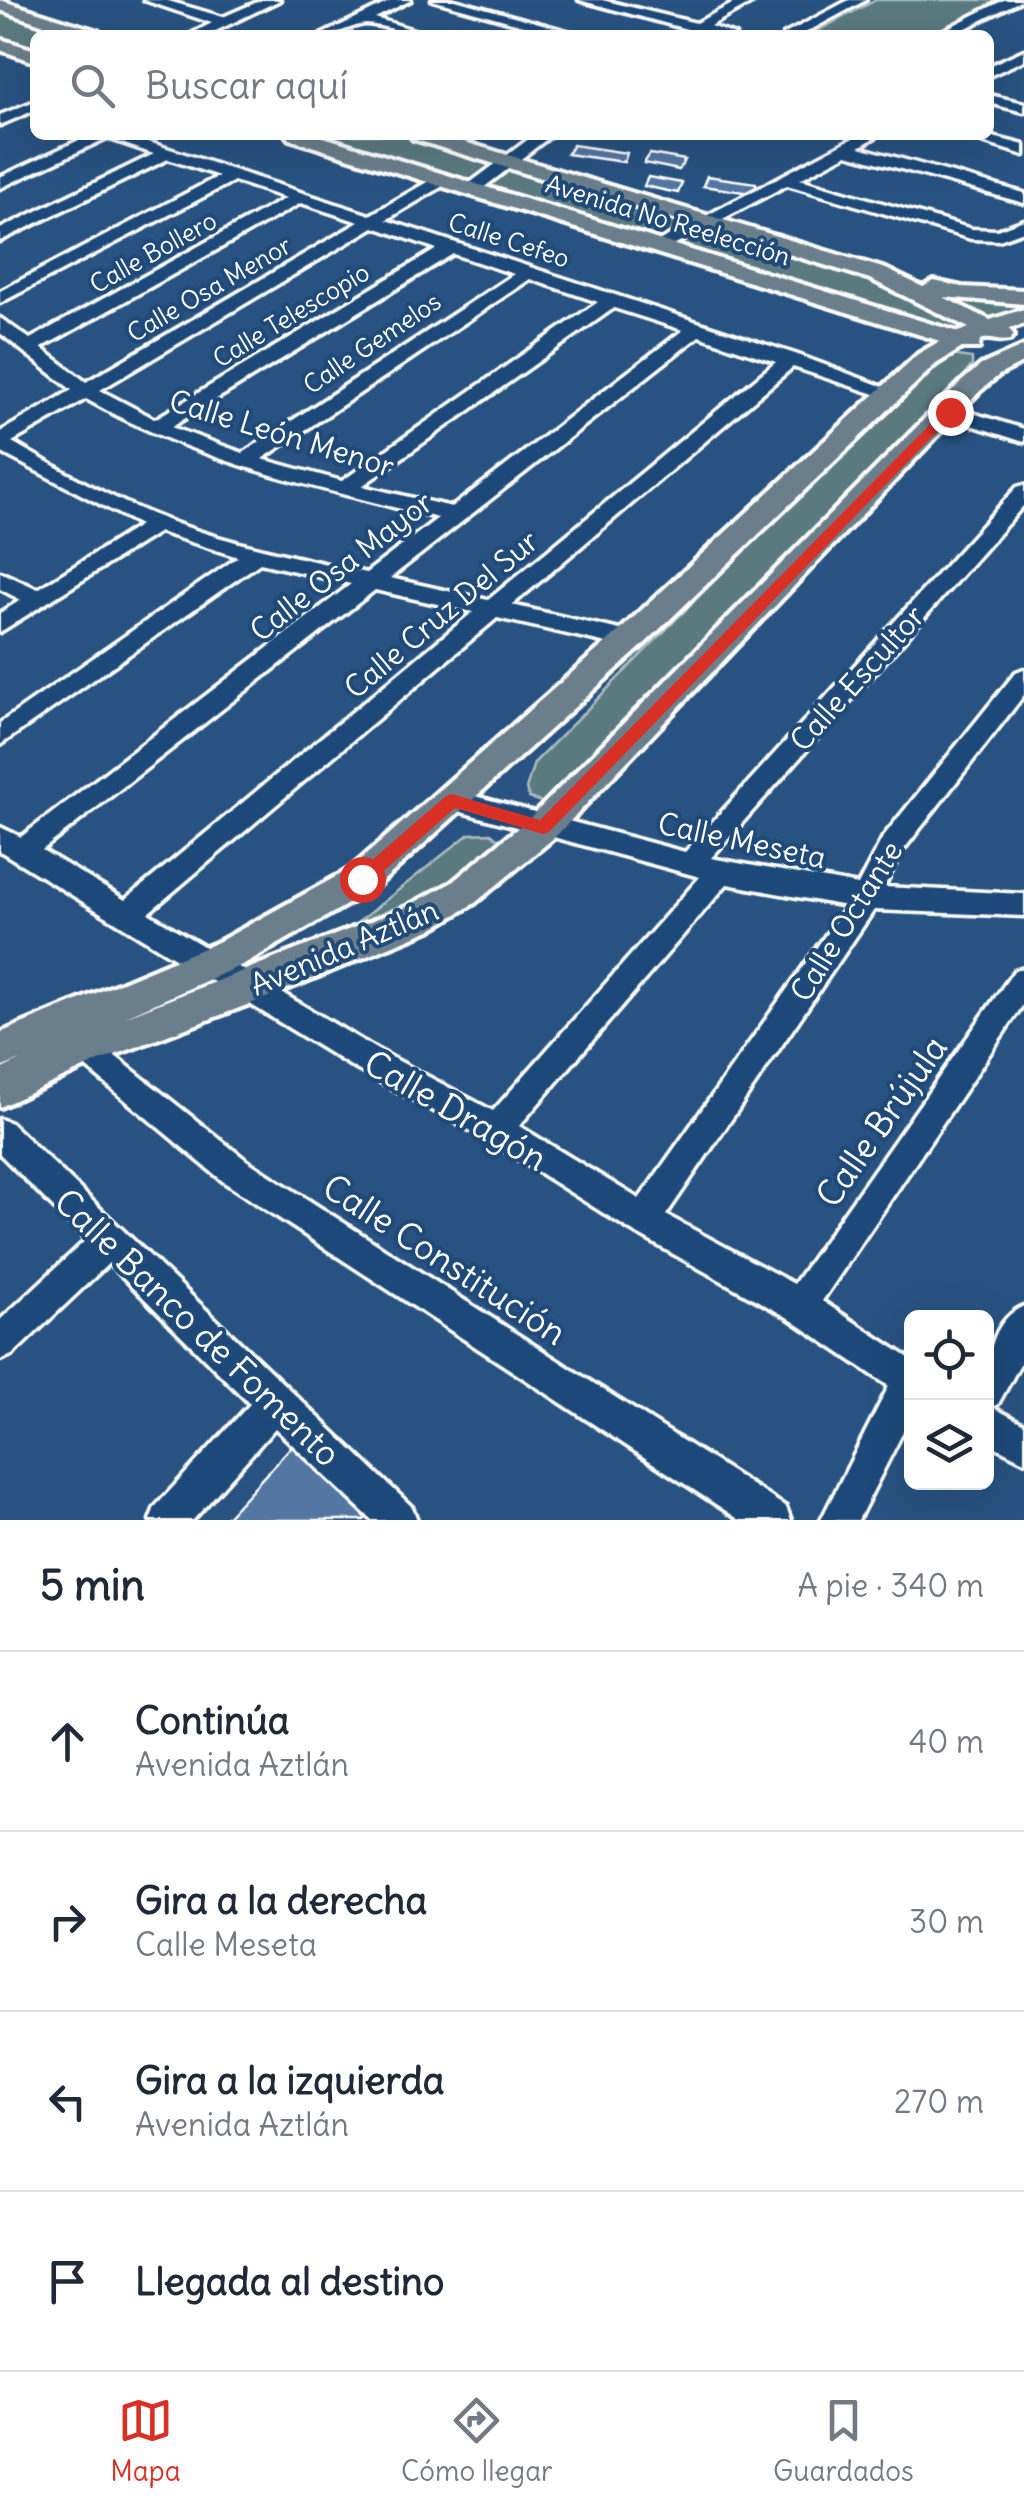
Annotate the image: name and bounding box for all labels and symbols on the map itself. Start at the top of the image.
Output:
street label: Avenida No Reelección [542,168,794,272]
street label: Calle Bollero [84,204,222,300]
street label: Calle Cefeo [444,205,574,275]
street label: Calle Osa Menor [121,229,297,349]
street label: Calle Telescopio [207,256,375,374]
street label: Calle Gemelos [297,285,447,401]
street label: Calle León Menor [165,381,399,485]
route end [928,390,974,436]
street label: Calle Osa Mayor [242,483,440,649]
street label: Calle Cruz Del Sur [336,522,546,706]
street label: Calle Escultor [782,597,932,759]
street label: Calle Meseta [655,804,829,876]
street label: Calle Octante [782,834,910,1008]
route start [340,857,386,903]
street label: Avenida Aztlán [244,890,444,1004]
street label: Calle Brújula [806,1027,956,1215]
street label: Calle Dragón [357,1040,555,1180]
street label: Calle Constitución [315,1164,575,1354]
street label: Calle Banco de Fomento [46,1179,350,1475]

